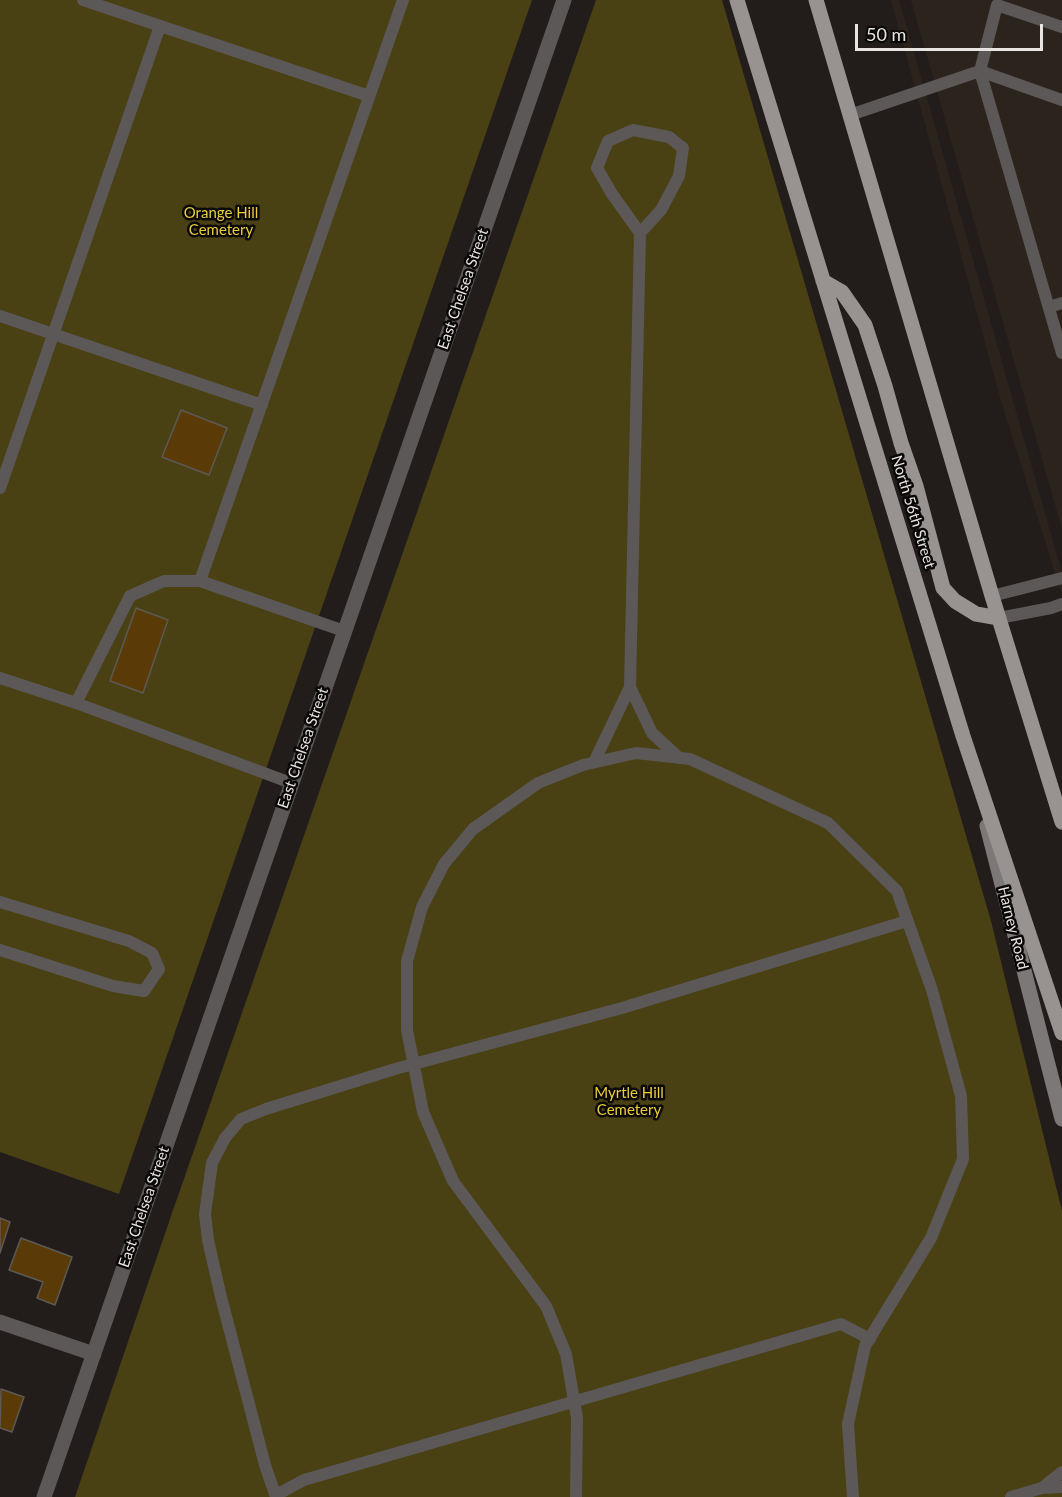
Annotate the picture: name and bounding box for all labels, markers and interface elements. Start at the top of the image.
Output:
scale bar [858,12,1046,50]
text: 50 m [866,23,906,45]
park label: Orange Hill Cemetery [184,204,258,239]
street label: East Chelsea Street [434,226,492,352]
street label: North 56th Street [887,453,939,571]
street label: East Chelsea Street [274,685,332,811]
street label: Harney Road [994,885,1032,971]
park label: Myrtle Hill Cemetery [594,1084,664,1119]
street label: East Chelsea Street [115,1144,173,1270]

